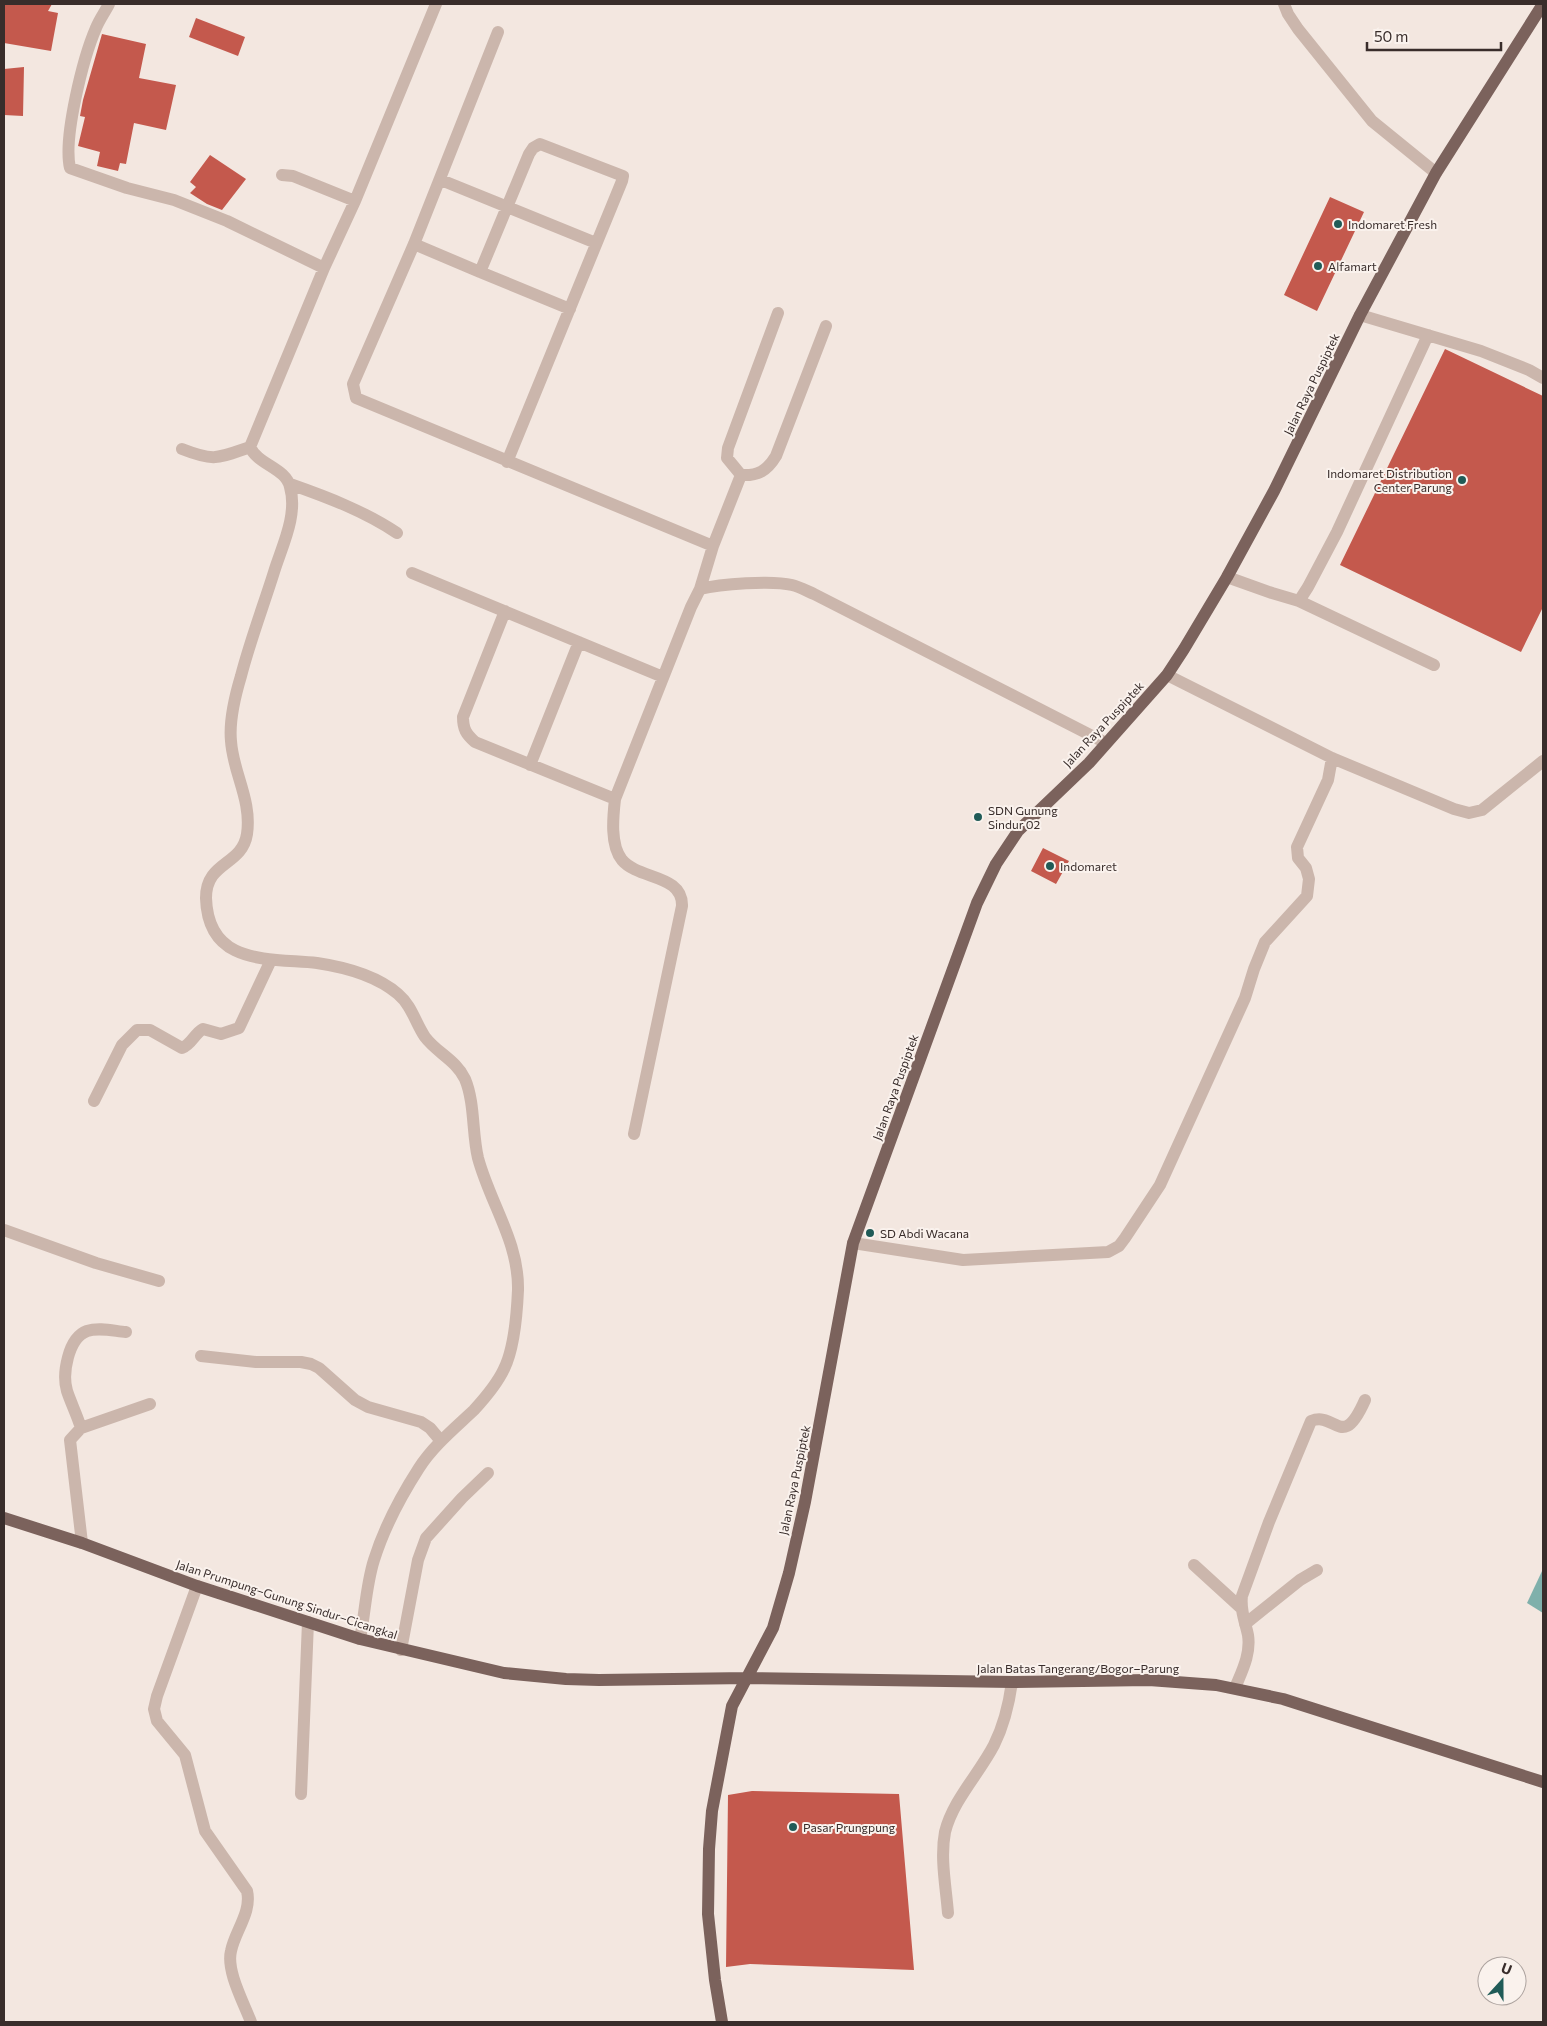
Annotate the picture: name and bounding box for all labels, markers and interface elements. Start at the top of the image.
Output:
scale bar [1367,20,1501,52]
text: 50 m [1374,27,1408,45]
place label: Indomaret Fresh [1348,217,1437,231]
marker: Indomaret Fresh [1332,218,1344,230]
place label: Alfamart [1328,259,1377,273]
marker: Alfamart [1312,260,1324,272]
street label: Jalan Raya Puspiptek [1280,330,1343,438]
place label: Indomaret Distribution Center Parung [1327,466,1452,494]
marker: Indomaret Distribution Center Parung [1456,474,1468,486]
street label: Jalan Raya Puspiptek [1060,678,1147,770]
place label: SDN Gunung Sindur 02 [988,803,1058,831]
marker: SDN Gunung Sindur 02 [972,811,984,823]
place label: Indomaret [1060,859,1117,873]
marker: Indomaret [1044,860,1056,872]
street label: Jalan Raya Puspiptek [869,1032,922,1142]
place label: SD Abdi Wacana [880,1226,969,1240]
marker: SD Abdi Wacana [864,1227,876,1239]
street label: Jalan Raya Puspiptek [776,1423,814,1536]
street label: Jalan Prumpung–Gunung Sindur–Cicangkal [174,1557,399,1642]
street label: Jalan Batas Tangerang/Bogor–Parung [977,1661,1180,1676]
place label: Pasar Prungpung [803,1820,896,1834]
marker: Pasar Prungpung [787,1821,799,1833]
north arrow [1477,1956,1527,2006]
text: U [1499,1959,1515,1978]

